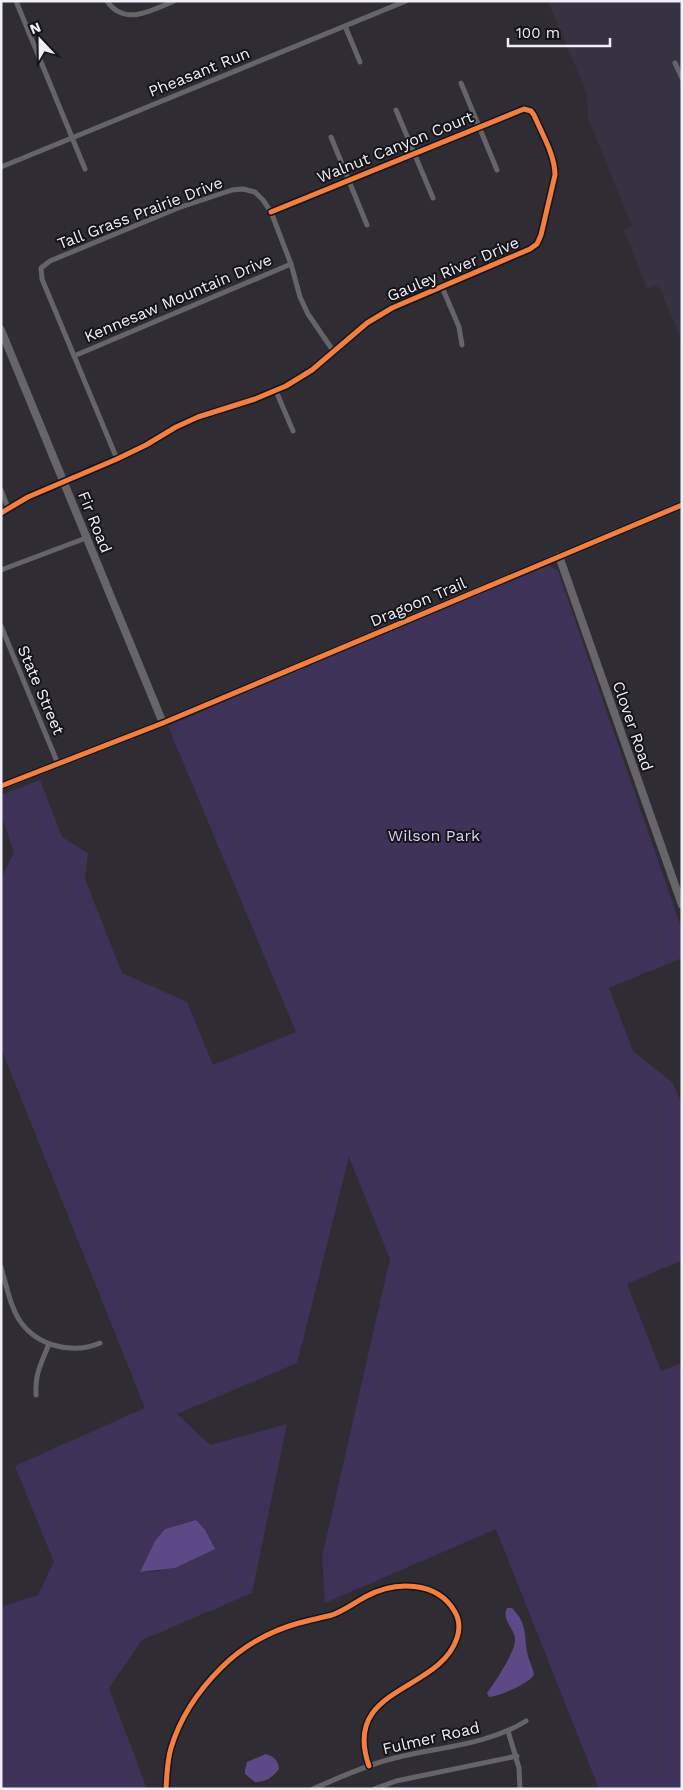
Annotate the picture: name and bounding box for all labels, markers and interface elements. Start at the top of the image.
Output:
north arrow [15,15,65,65]
scale bar [508,15,610,47]
text: N [27,19,43,37]
text: 100 m [516,24,560,42]
street label: Pheasant Run [146,43,252,101]
street label: Walnut Canyon Court [314,107,476,187]
street label: Tall Grass Prairie Drive [55,173,225,253]
street label: Gauley River Drive [384,233,522,305]
street label: Kennesaw Mountain Drive [81,250,275,346]
street label: Fir Road [74,488,116,556]
street label: Dragoon Trail [367,573,469,631]
street label: State Street [14,642,68,738]
street label: Clover Road [609,679,657,773]
park label: Wilson Park [388,826,480,845]
street label: Fulmer Road [381,1718,481,1758]

